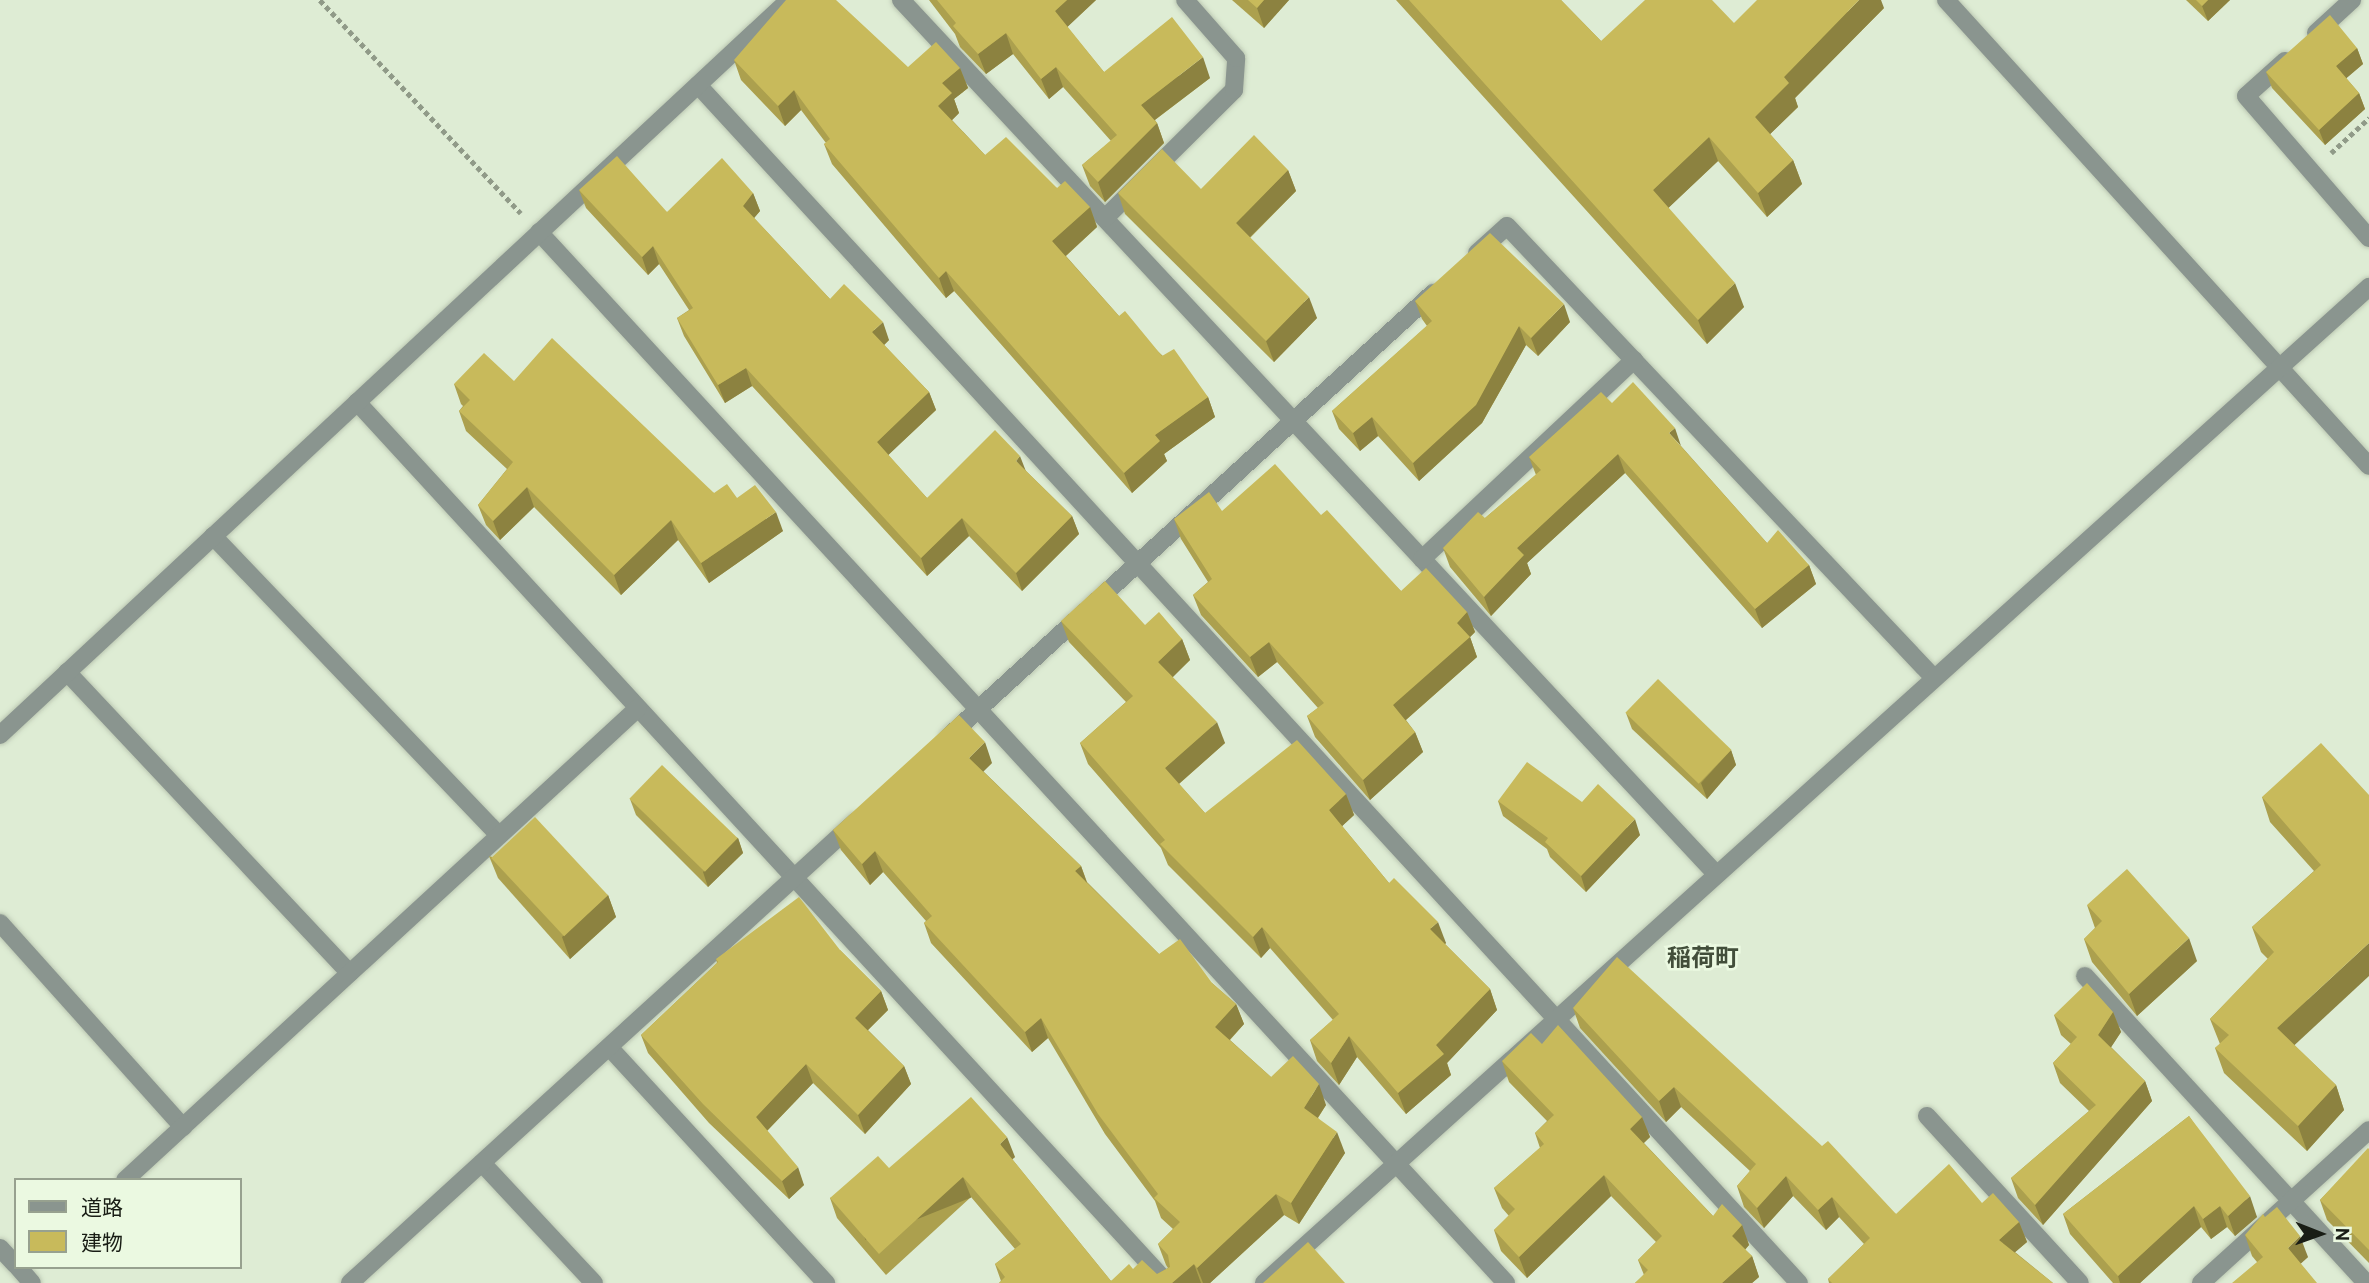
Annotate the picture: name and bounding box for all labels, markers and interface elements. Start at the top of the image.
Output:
district label: 稲荷町 [1667,947,1739,975]
legend [14,1178,242,1269]
text: 道路 [81,1196,123,1223]
north arrow [2285,1199,2355,1269]
text: N [2329,1227,2353,1241]
text: 建物 [81,1231,123,1258]

